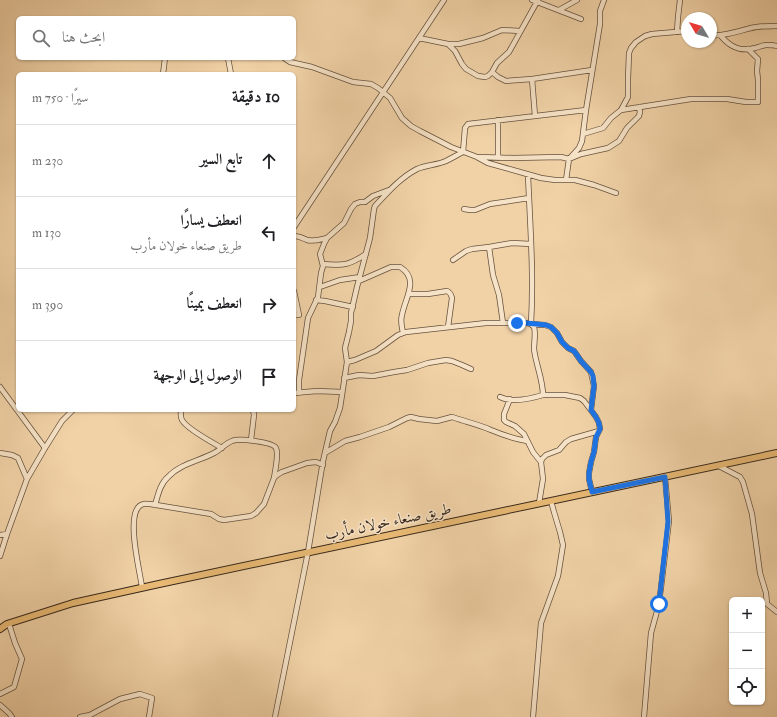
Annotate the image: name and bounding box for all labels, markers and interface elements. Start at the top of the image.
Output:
north arrow [681,12,717,48]
search box [16,16,296,60]
icon: search [30,27,52,49]
text: ابحث هنا [62,28,105,47]
text: 10 دقيقة [232,86,280,107]
text: سيرًا · 750 m [32,90,88,106]
text: تابع السير [200,150,242,169]
icon: ahead [258,150,280,172]
text: 230 m [32,153,63,169]
text: انعطف يسارًا [181,211,242,230]
icon: left [258,222,280,244]
text: 130 m [32,225,61,241]
text: طريق صنعاء خولان مأرب [130,238,242,254]
text: انعطف يمينًا [187,294,242,313]
icon: right [258,294,280,316]
text: 390 m [32,297,63,313]
route end [508,314,526,332]
text: الوصول إلى الوجهة [154,366,242,385]
icon: arrive [258,366,280,388]
street label: طريق صنعاء خولان مأرب [323,497,453,545]
route start [650,595,668,613]
map controls [729,597,765,705]
button: + [729,597,765,633]
button: − [729,633,765,669]
button: locate [729,669,765,705]

